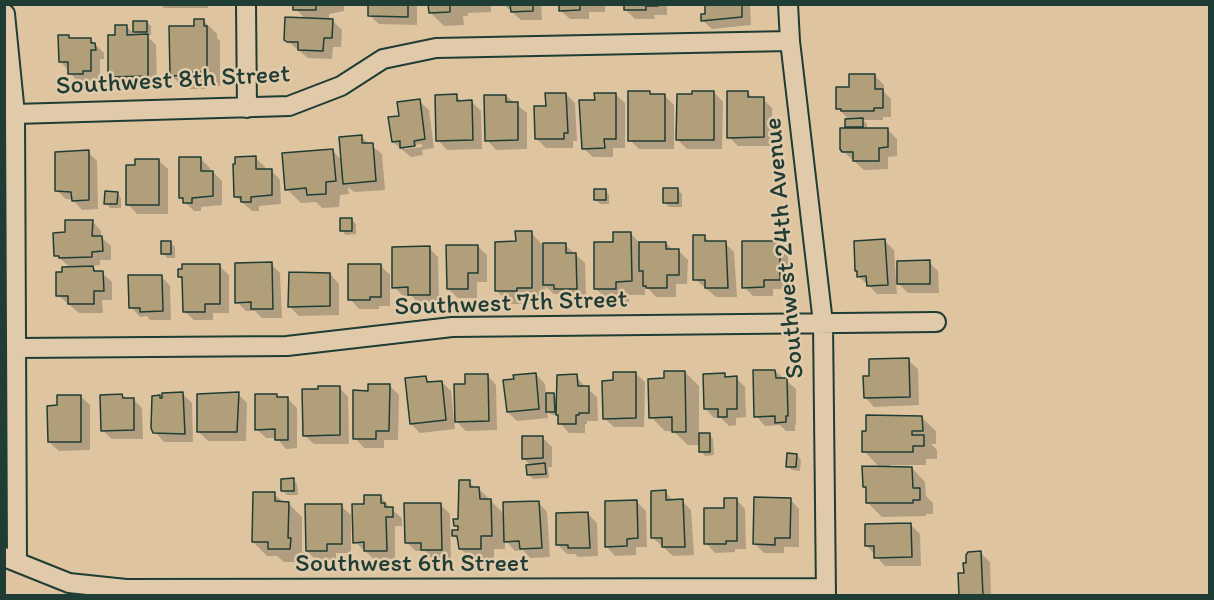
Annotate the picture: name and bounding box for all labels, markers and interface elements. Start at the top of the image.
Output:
street label: Southwest 8th Street [55,59,291,103]
street label: Southwest 24th Avenue [758,116,812,380]
street label: Southwest 7th Street [394,284,628,324]
street label: Southwest 6th Street [295,548,529,580]

